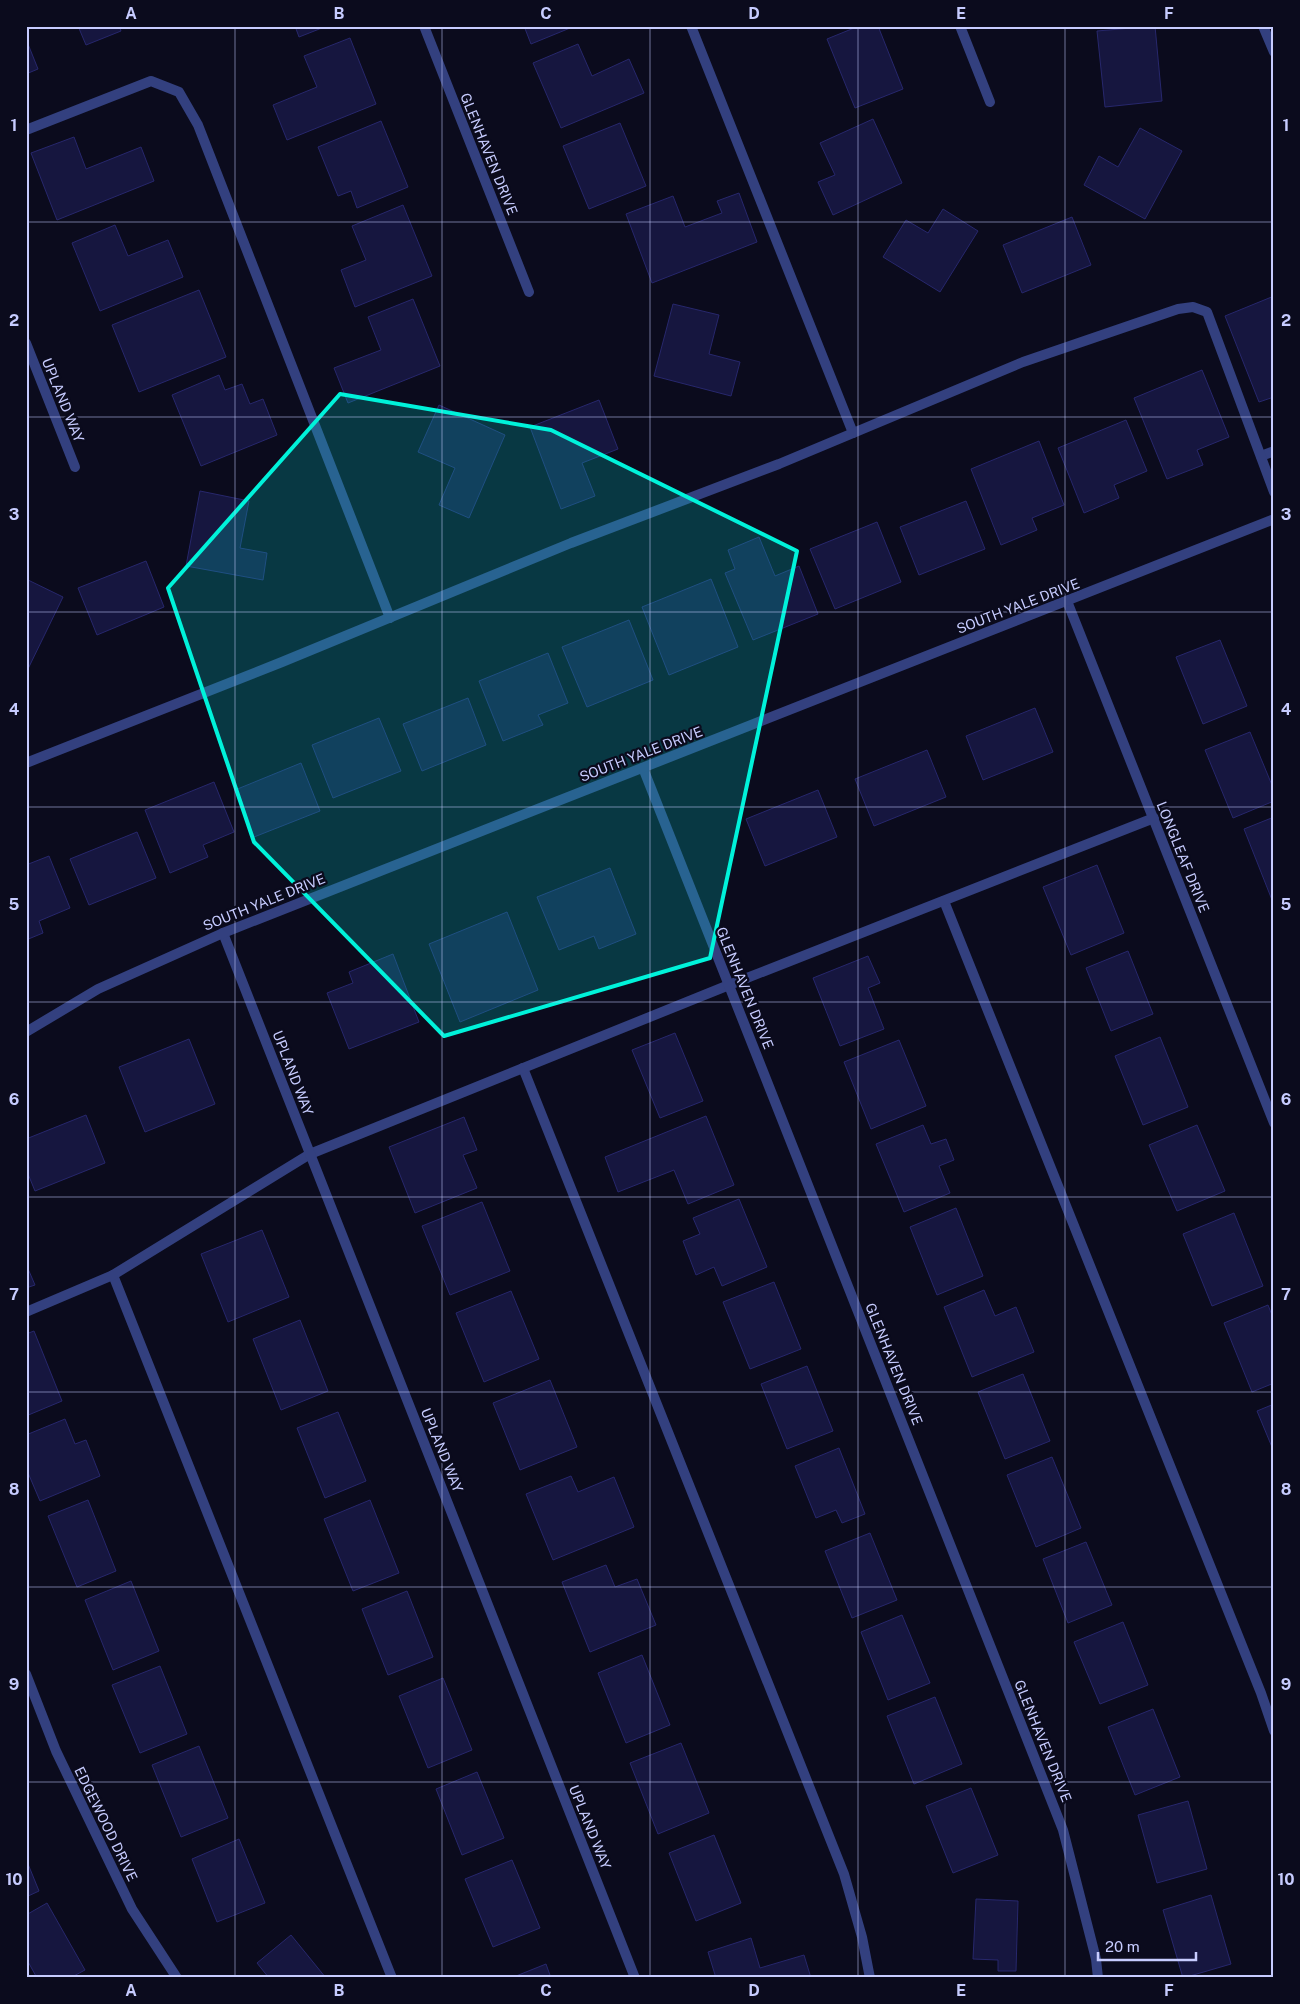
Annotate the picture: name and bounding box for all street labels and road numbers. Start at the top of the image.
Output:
street label: GLENHAVEN DRIVE [457,91,521,217]
street label: UPLAND WAY [39,356,87,445]
street label: SOUTH YALE DRIVE [954,575,1082,637]
street label: SOUTH YALE DRIVE [577,723,705,785]
street label: LONGLEAF DRIVE [1153,799,1213,915]
street label: SOUTH YALE DRIVE [201,870,327,934]
street label: GLENHAVEN DRIVE [713,925,777,1051]
street label: UPLAND WAY [270,1028,317,1118]
street label: GLENHAVEN DRIVE [862,1301,926,1427]
street label: UPLAND WAY [418,1406,466,1495]
street label: GLENHAVEN DRIVE [1011,1678,1075,1804]
street label: EDGEWOOD DRIVE [71,1764,141,1884]
street label: UPLAND WAY [566,1783,614,1872]

